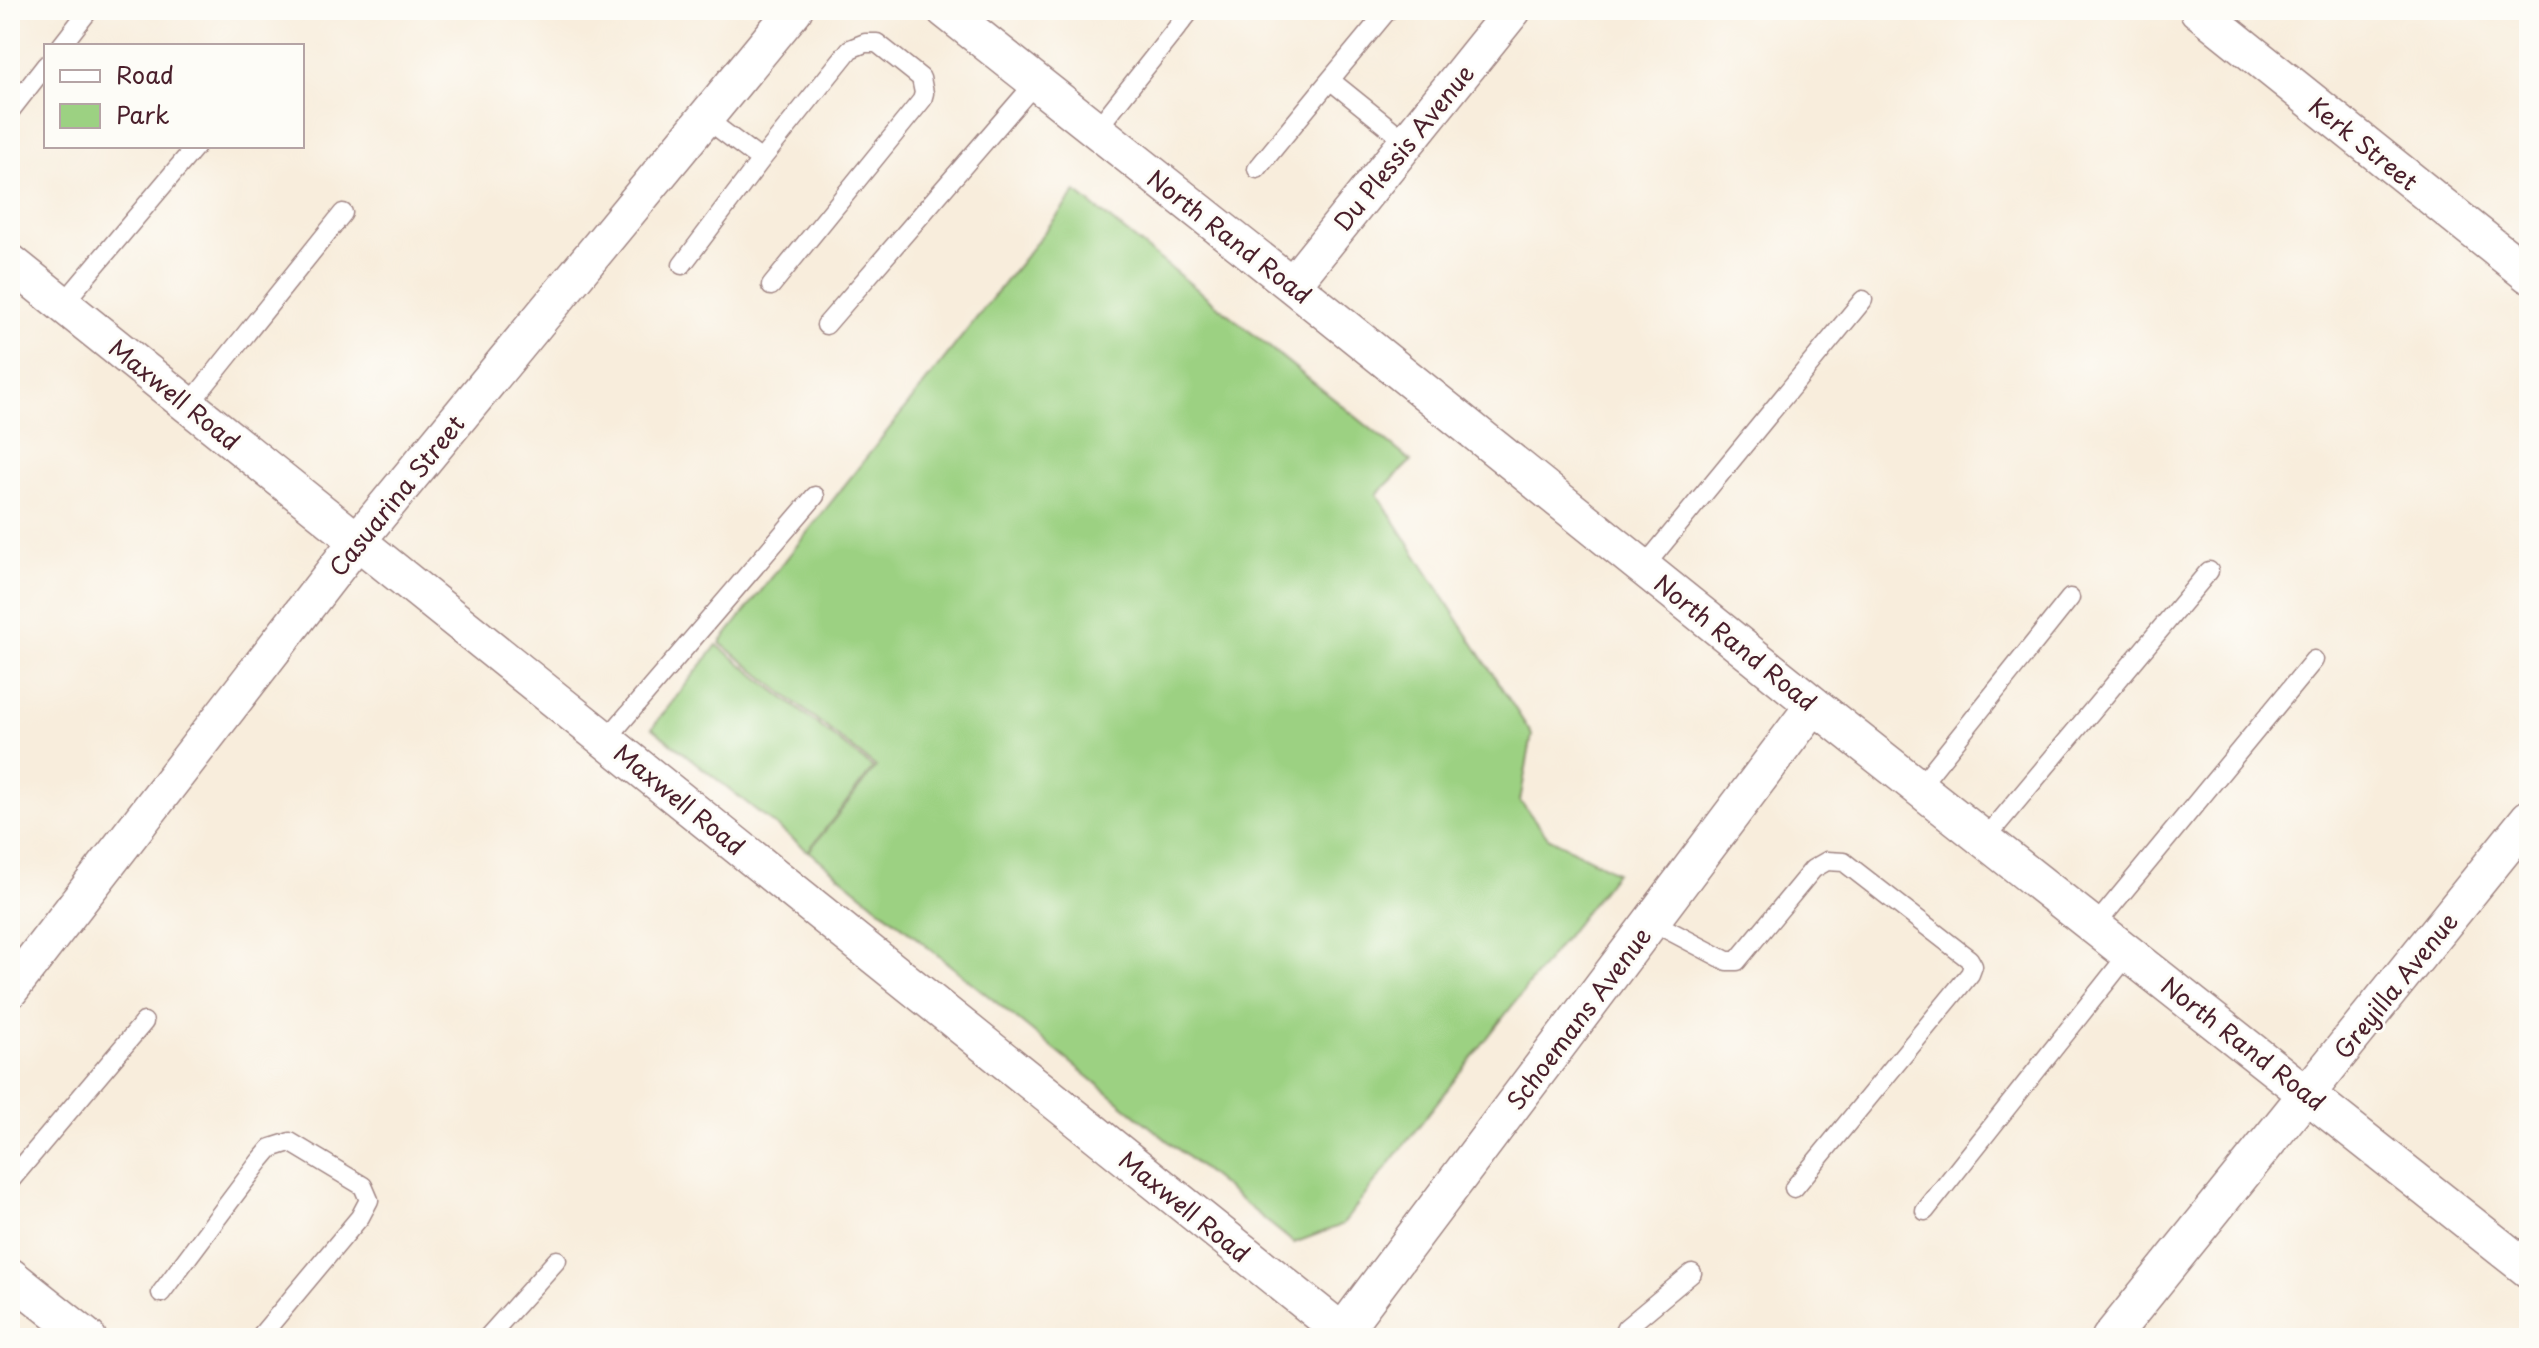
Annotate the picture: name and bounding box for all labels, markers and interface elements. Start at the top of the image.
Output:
legend [44,44,304,148]
text: Road [116,56,174,92]
street label: Du Plessis Avenue [1324,56,1482,238]
street label: Kerk Street [2301,88,2427,199]
text: Park [116,96,170,132]
street label: North Rand Road [1140,160,1320,312]
street label: Maxwell Road [102,330,248,458]
street label: Casuarina Street [320,406,473,584]
street label: North Rand Road [1647,565,1825,719]
street label: Maxwell Road [607,735,753,863]
street label: Greyilla Avenue [2325,904,2465,1066]
street label: Schoemans Avenue [1497,919,1659,1117]
street label: North Rand Road [2154,967,2334,1119]
street label: Maxwell Road [1112,1142,1258,1270]

